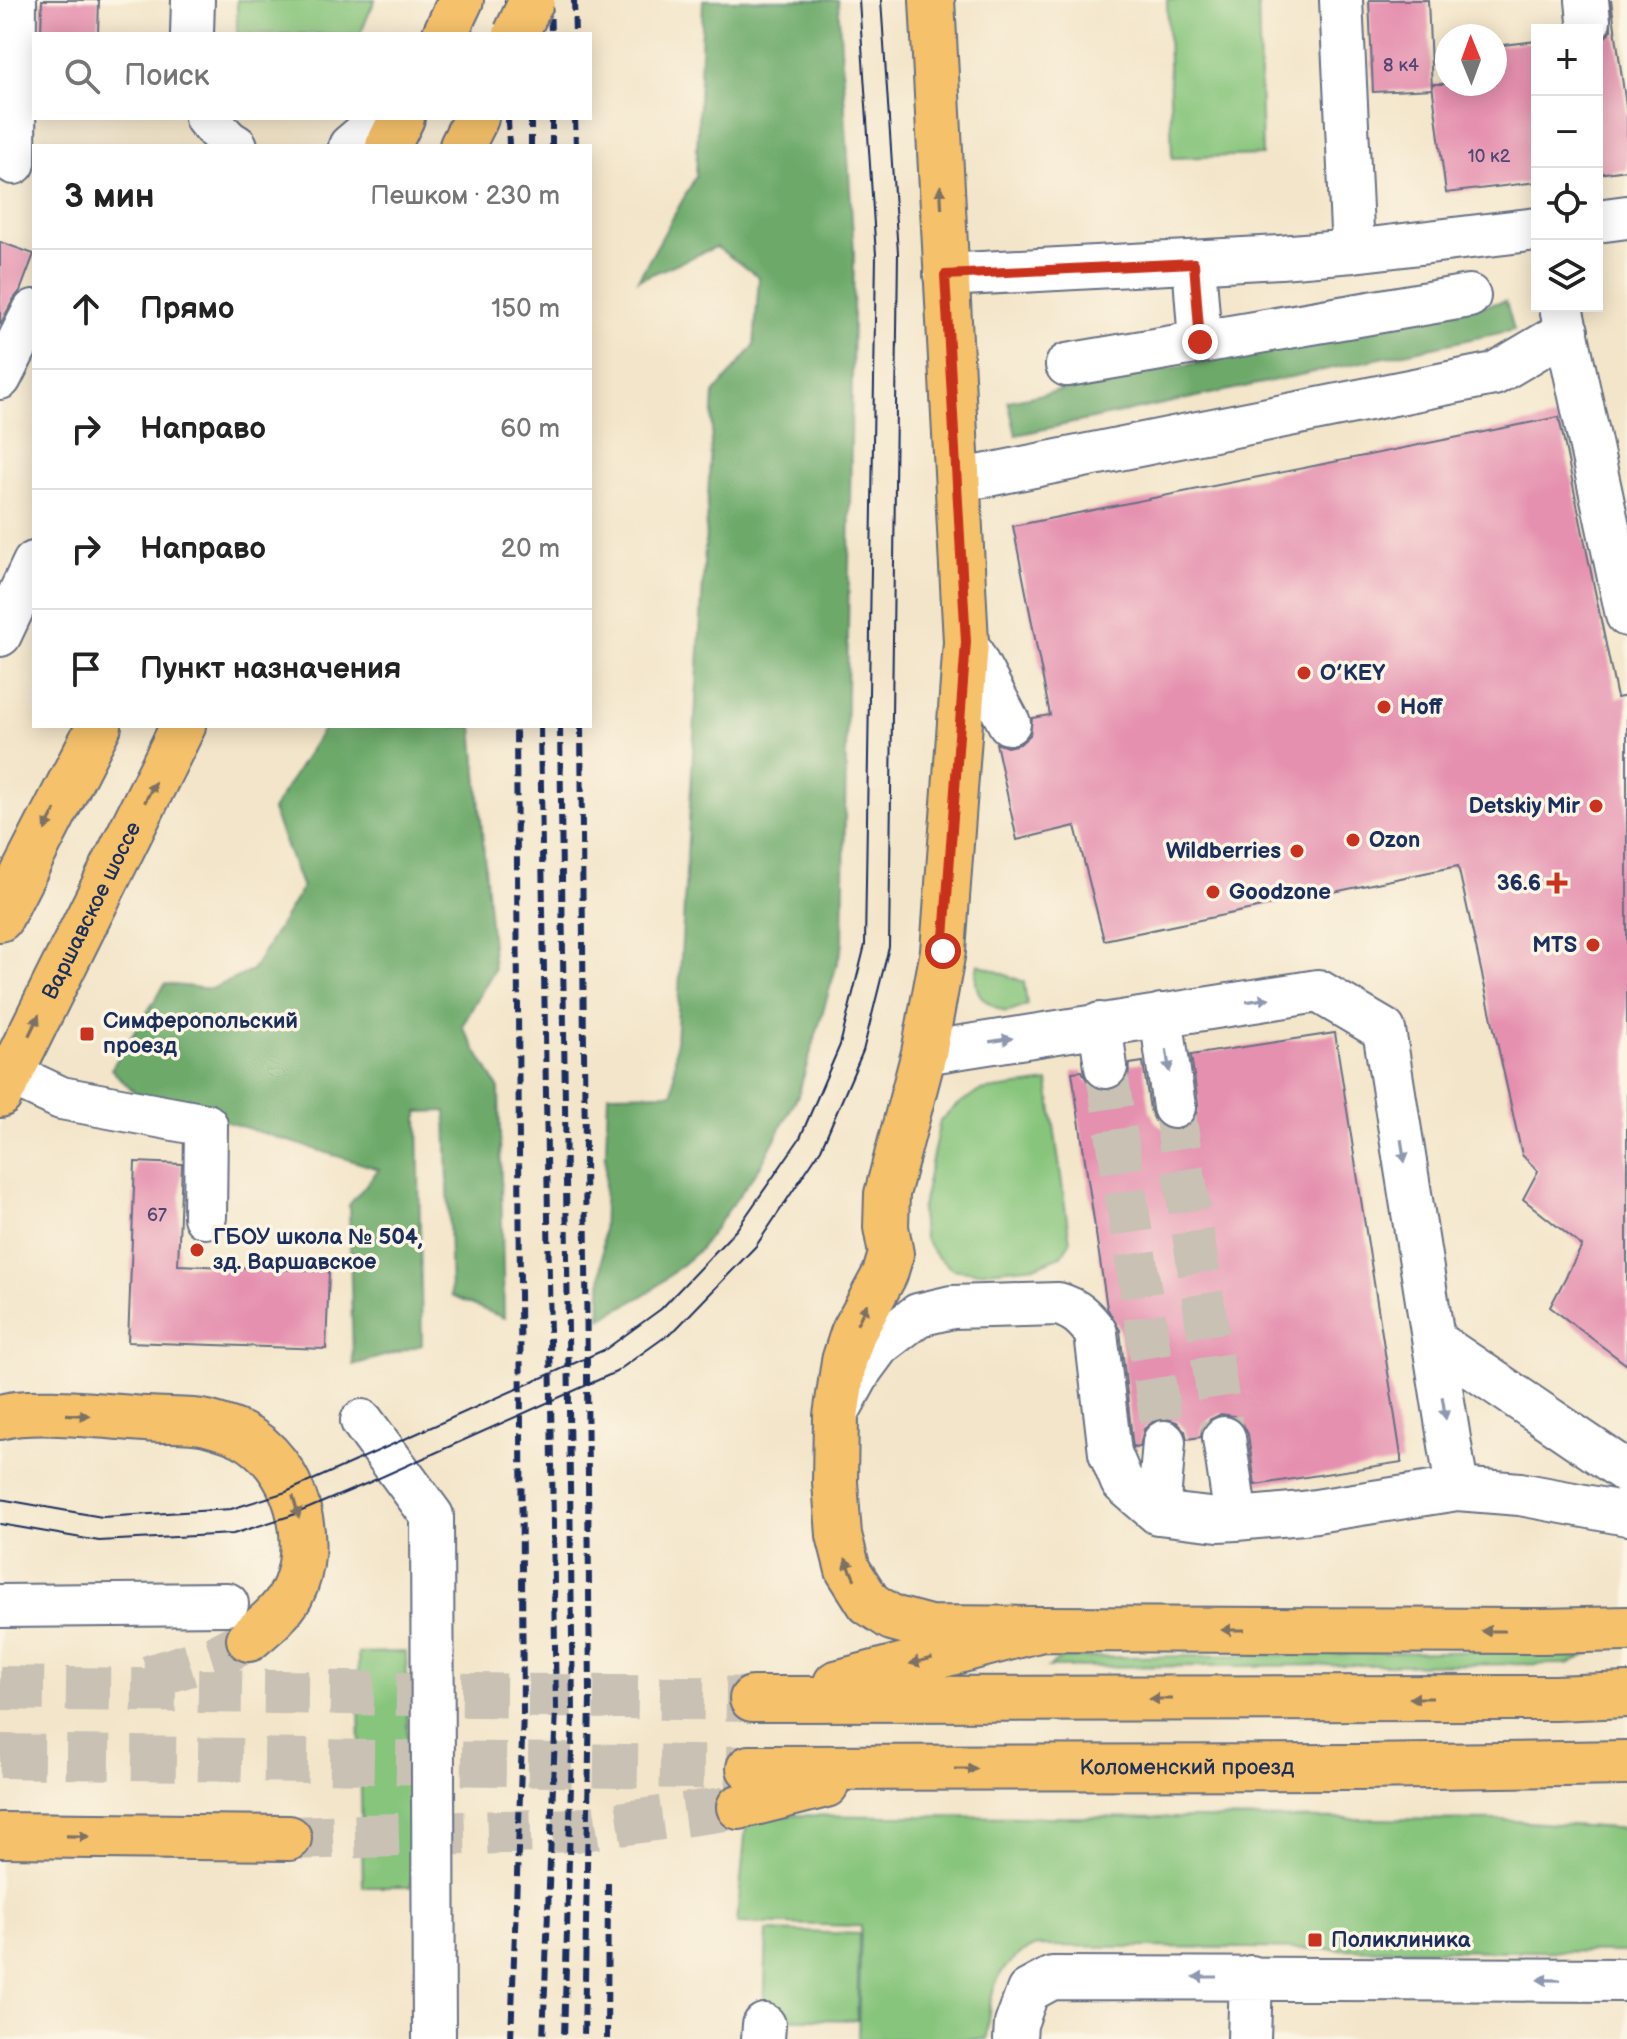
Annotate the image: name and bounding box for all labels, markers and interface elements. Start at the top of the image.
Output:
north arrow [1435,24,1507,96]
map controls [1531,24,1603,312]
button: + [1531,24,1603,96]
search box [32,32,592,120]
icon: search [60,54,104,98]
house number: 8 к4 [1383,55,1419,76]
text: Поиск [124,58,210,94]
button: − [1531,96,1603,168]
house number: 10 к2 [1468,146,1511,167]
button: locate [1531,168,1603,240]
text: 3 мин [64,176,155,217]
text: Пешком · 230 m [370,181,560,212]
one-way arrow [935,184,948,209]
button: layers [1531,240,1603,312]
icon: ahead [64,287,108,331]
text: Прямо [140,291,234,327]
text: 150 m [491,294,560,325]
route end [1182,324,1218,360]
icon: right [64,407,108,451]
text: Направо [140,411,266,447]
text: 60 m [500,414,560,445]
icon: right [64,527,108,571]
text: Направо [140,531,266,567]
text: 20 m [501,534,560,565]
icon: arrive [64,647,108,691]
text: Пункт назначения [140,651,401,687]
place label: O’KEY [1320,660,1386,687]
marker: O’KEY [1295,664,1313,682]
place label: Hoff [1400,694,1444,721]
marker: Hoff [1375,698,1393,716]
one-way arrow [143,780,157,804]
place label: Detskiy Mir [1468,793,1580,820]
marker: Detskiy Mir [1587,797,1605,815]
one-way arrow [44,809,57,832]
street label: Варшавское шоссе [36,817,147,1004]
place label: Ozon [1369,827,1420,854]
marker: Ozon [1344,831,1362,849]
place label: Wildberries [1166,838,1281,865]
marker: Wildberries [1288,842,1306,860]
place label: 36.6 [1497,870,1541,897]
marker: 36.6 [1548,874,1566,892]
place label: Goodzone [1229,879,1331,906]
marker: Goodzone [1204,883,1222,901]
place label: MTS [1532,932,1577,959]
route start [925,933,961,969]
marker: MTS [1584,936,1602,954]
one-way arrow [1246,993,1271,1006]
place label: Симферопольский проезд [103,1008,298,1060]
one-way arrow [27,1013,40,1036]
marker: Симферопольский проезд [78,1025,96,1043]
one-way arrow [989,1033,1014,1046]
one-way arrow [1162,1049,1175,1074]
one-way arrow [1397,1139,1410,1164]
house number: 67 [147,1205,167,1226]
place label: ГБОУ школа № 504, зд. Варшавское [213,1224,423,1276]
marker: ГБОУ школа № 504, зд. Варшавское [188,1241,206,1259]
one-way arrow [855,1302,869,1325]
one-way arrow [1438,1396,1451,1421]
one-way arrow [66,1409,91,1422]
one-way arrow [290,1496,303,1520]
one-way arrow [844,1557,857,1581]
one-way arrow [1220,1624,1245,1636]
one-way arrow [1480,1625,1505,1637]
one-way arrow [909,1655,933,1668]
one-way arrow [1408,1692,1433,1704]
one-way arrow [1148,1693,1173,1705]
street label: Коломенский проезд [1080,1754,1294,1781]
one-way arrow [954,1763,979,1775]
one-way arrow [66,1830,91,1842]
place label: Поликлиника [1331,1927,1471,1954]
marker: Поликлиника [1306,1931,1324,1949]
one-way arrow [1192,1971,1217,1983]
one-way arrow [1536,1974,1561,1986]

